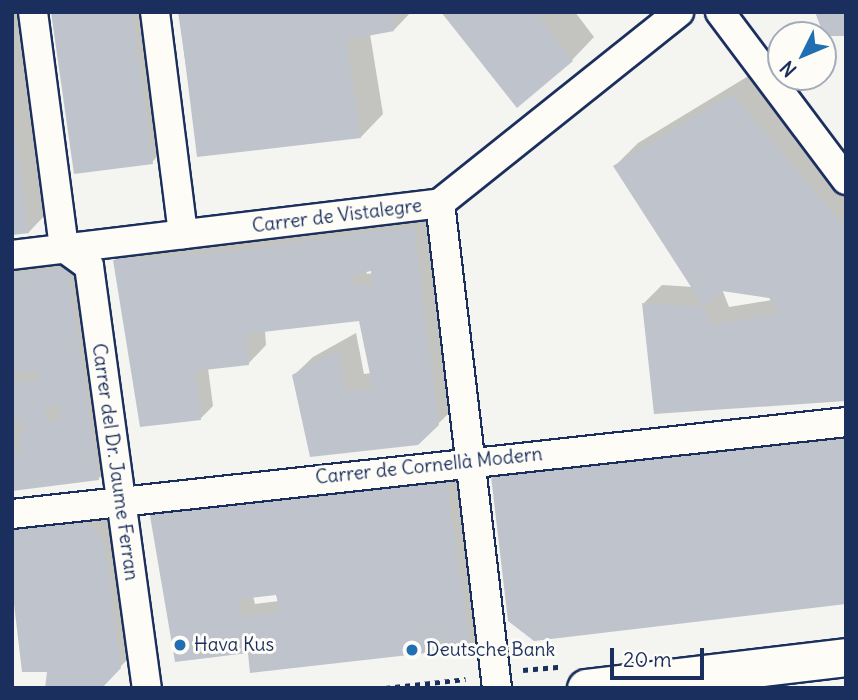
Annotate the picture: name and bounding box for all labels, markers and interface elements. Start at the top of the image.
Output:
north arrow [767,21,837,91]
text: N [775,56,801,82]
street label: Carrer de Vistalegre [251,194,423,238]
street label: Carrer del Dr. Jaume Ferran [87,342,143,582]
street label: Carrer de Cornellà Modern [314,443,544,489]
place label: Hava Kus [194,634,274,656]
scale bar [613,634,708,678]
marker: Hava Kus [172,637,188,653]
place label: Deutsche Bank [426,639,555,661]
marker: Deutsche Bank [404,642,420,658]
text: 20 m [623,646,672,673]

